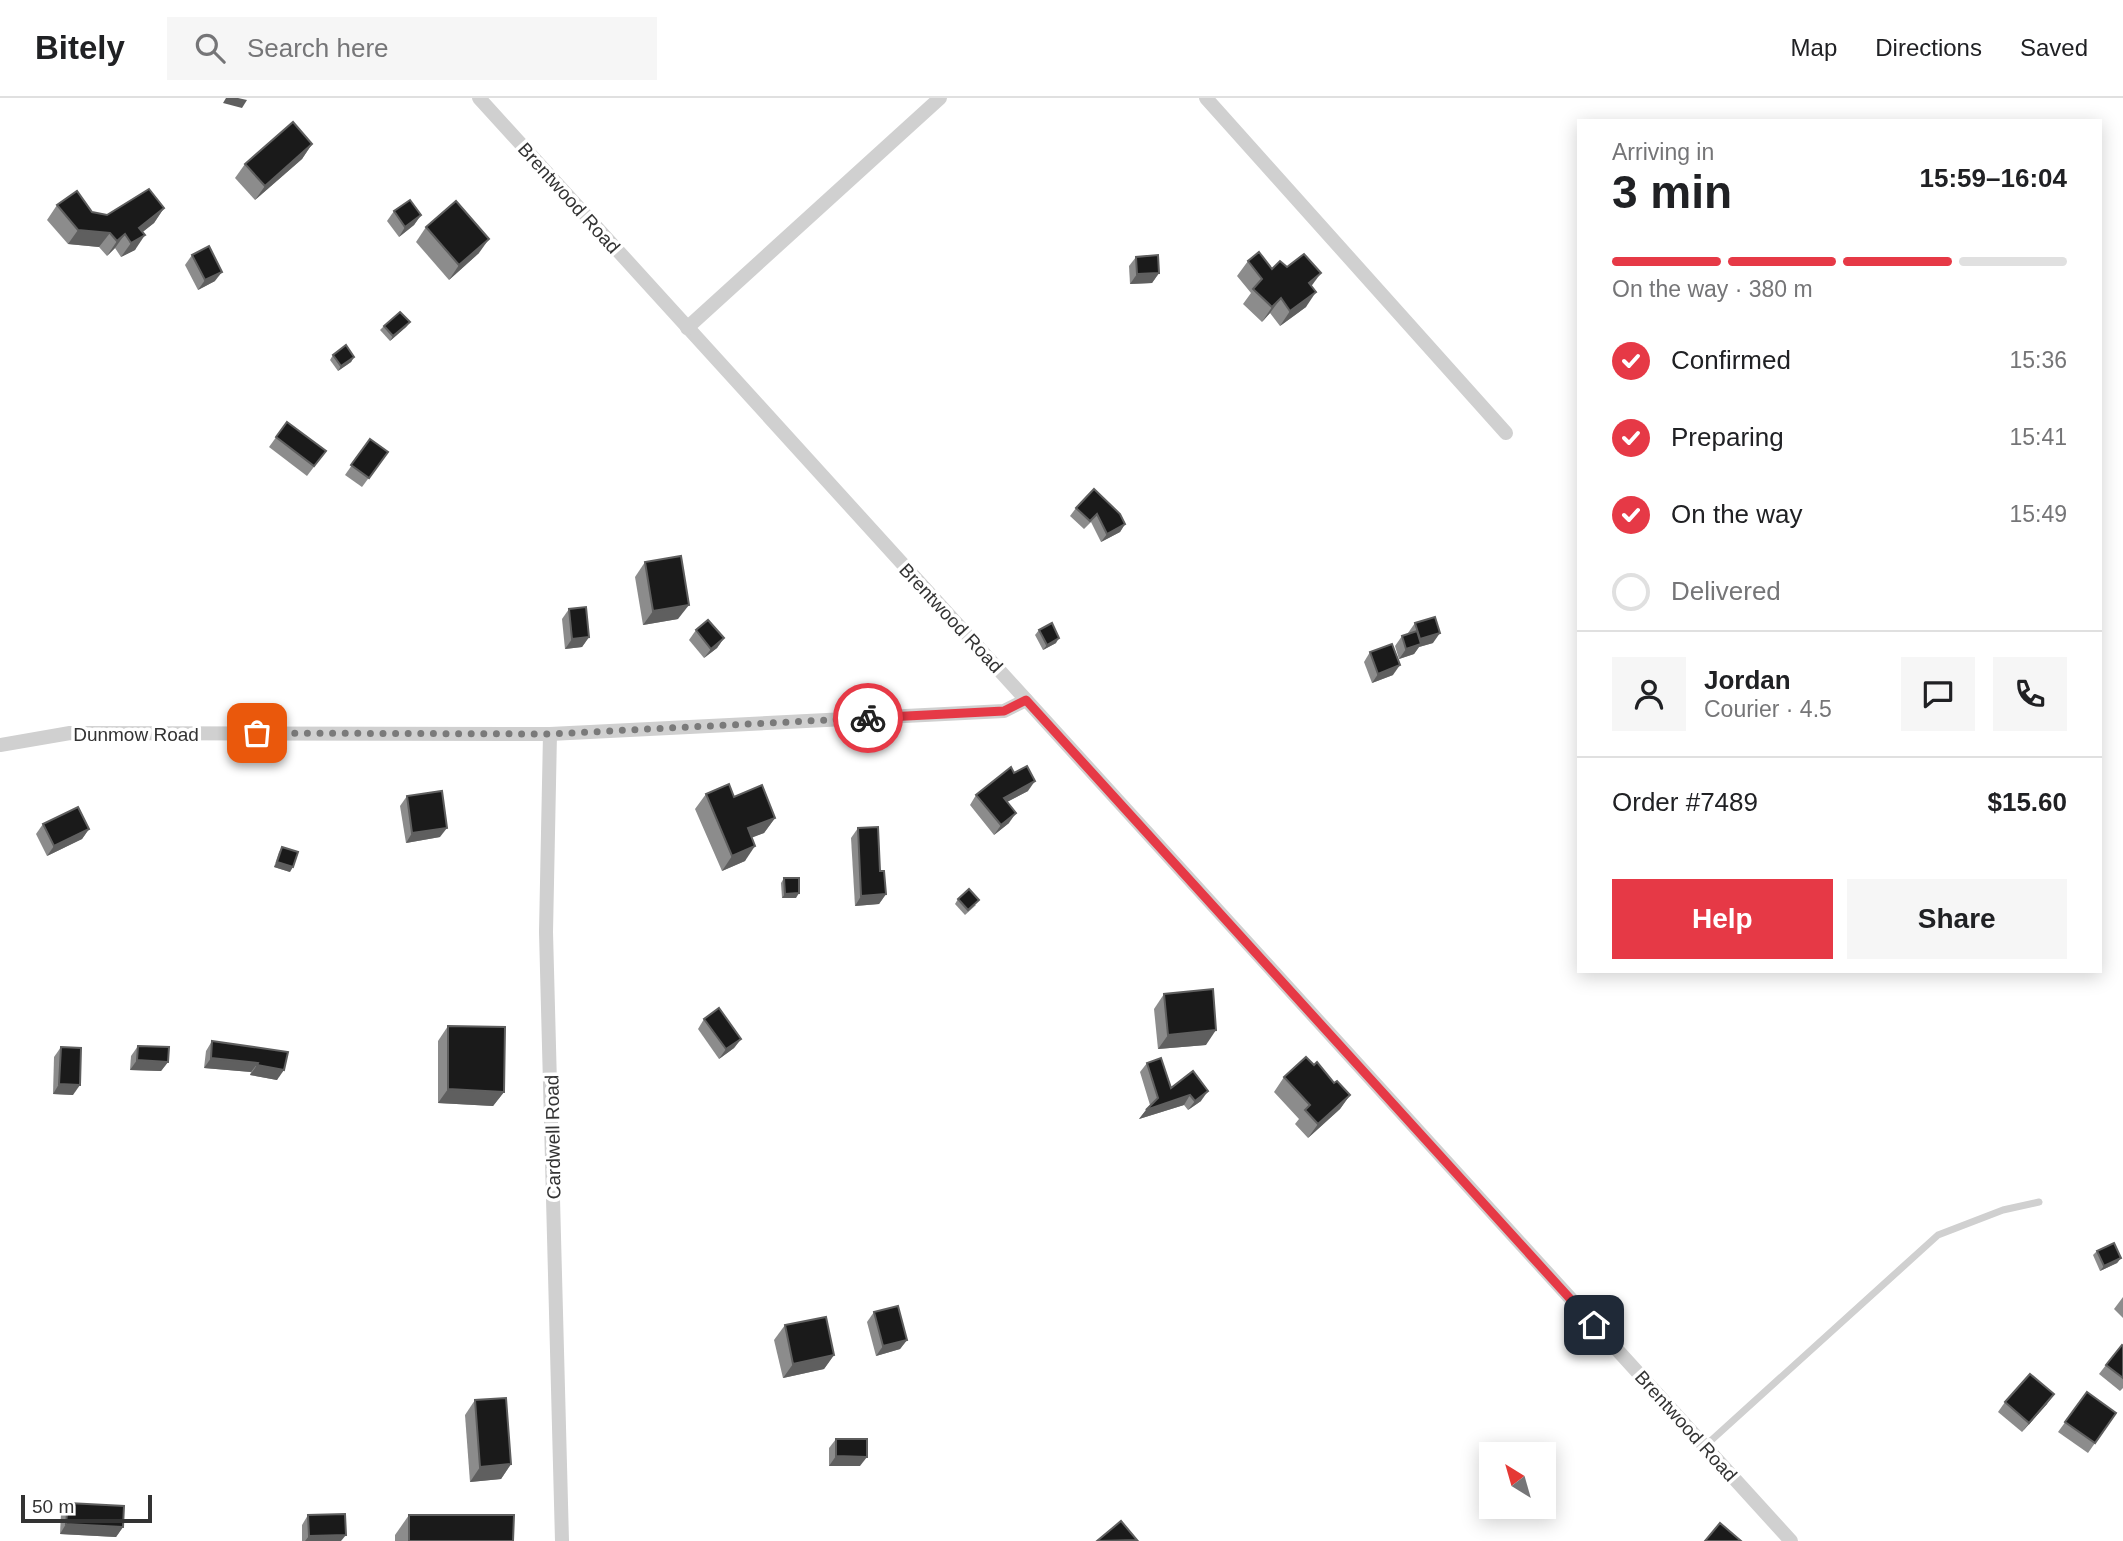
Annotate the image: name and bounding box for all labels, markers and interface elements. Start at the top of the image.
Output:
search box [167,17,657,80]
text: Bitely [35,29,125,66]
icon: search [191,29,229,67]
text: Search here [247,33,389,63]
text: Map [1791,34,1837,61]
text: Directions [1875,34,1982,61]
text: Saved [2020,34,2088,61]
street label: Brentwood Road [514,138,624,258]
text: Arriving in [1612,139,1714,165]
text: 15:59–16:04 [1920,163,2067,193]
text: 3 min [1612,166,1732,218]
text: On the way · 380 m [1612,276,1813,302]
icon: check [1612,342,1650,380]
text: Confirmed [1671,345,1791,375]
text: 15:36 [2009,347,2067,373]
icon: check [1612,419,1650,457]
text: Preparing [1671,422,1784,452]
text: 15:41 [2009,424,2067,450]
icon: check [1612,496,1650,534]
text: On the way [1671,499,1803,529]
text: 15:49 [2009,501,2067,527]
street label: Brentwood Road [895,559,1007,677]
text: Delivered [1671,576,1781,606]
button: person [1612,657,1686,731]
button: chat [1901,657,1975,731]
button: phone [1993,657,2067,731]
text: Jordan [1704,665,1791,695]
courier [833,683,903,753]
text: Courier · 4.5 [1704,696,1832,722]
icon: bike [849,699,887,737]
pin [227,703,287,763]
icon: bag [238,714,276,752]
street label: Dunmow Road [73,724,199,745]
text: Order #7489 [1612,787,1758,817]
text: $15.60 [1987,787,2067,817]
button: Help [1612,879,1833,959]
button: Share [1847,879,2067,959]
street label: Cardwell Road [541,1075,565,1199]
pin [1564,1295,1624,1355]
icon: home [1575,1306,1613,1344]
street label: Brentwood Road [1631,1366,1741,1486]
north arrow [1479,1442,1556,1519]
map controls [1479,1442,1556,1519]
scale bar [21,1492,152,1524]
text: 50 m [32,1496,74,1517]

